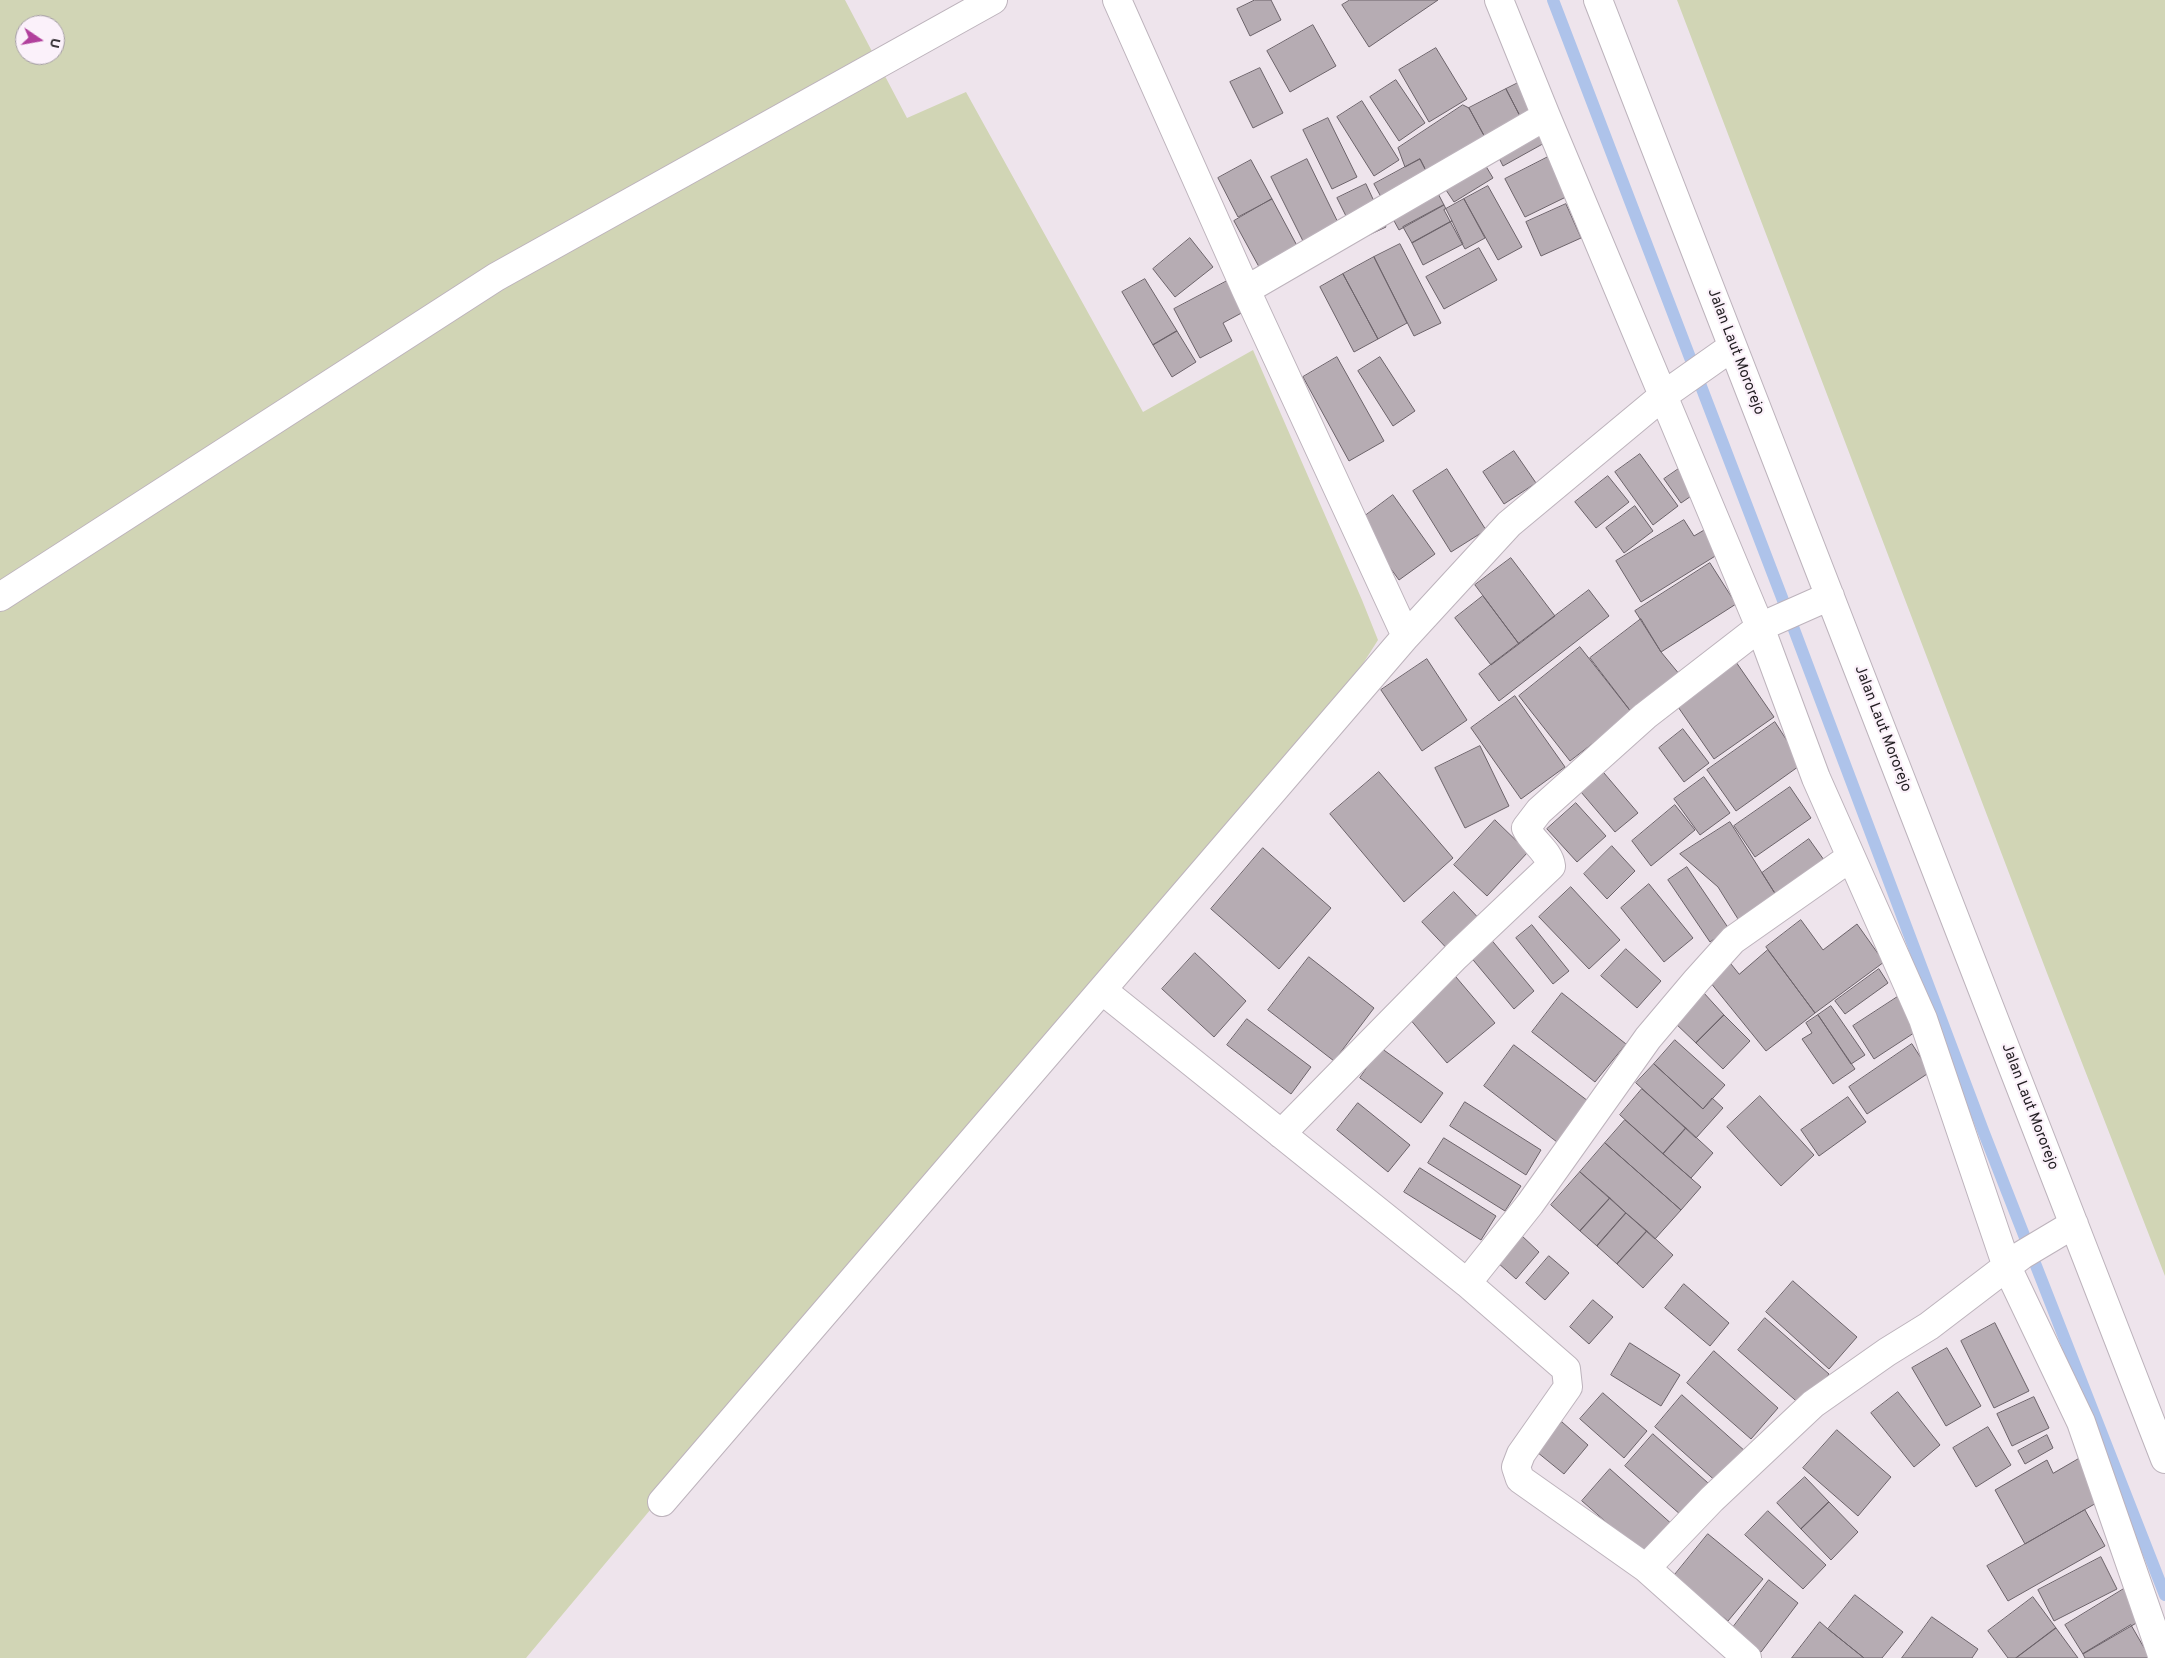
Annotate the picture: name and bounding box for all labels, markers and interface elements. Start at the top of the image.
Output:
north arrow [15,15,65,65]
text: U [45,36,64,50]
street label: Jalan Laut Mororejo [1703,286,1767,418]
street label: Jalan Laut Mororejo [1850,663,1914,795]
street label: Jalan Laut Mororejo [1997,1041,2061,1173]

